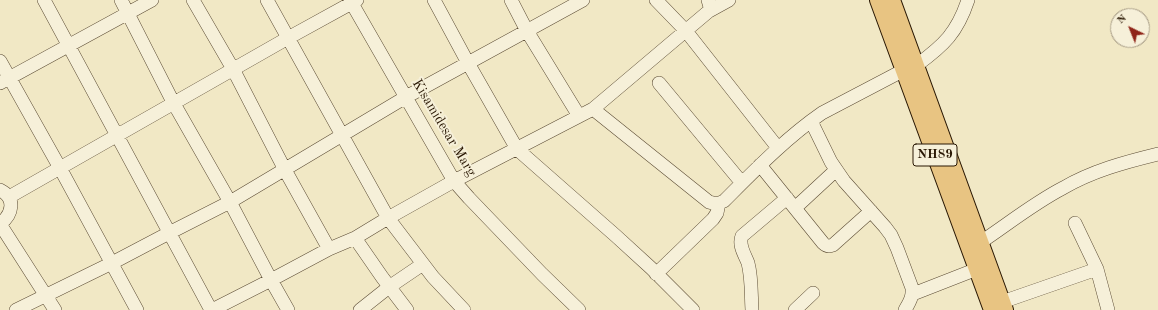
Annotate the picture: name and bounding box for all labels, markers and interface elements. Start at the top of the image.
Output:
north arrow [1110,8,1150,48]
text: N [1115,13,1129,26]
street label: Kisamidesar Marg [408,76,480,180]
road number: NH89 [913,144,957,166]

